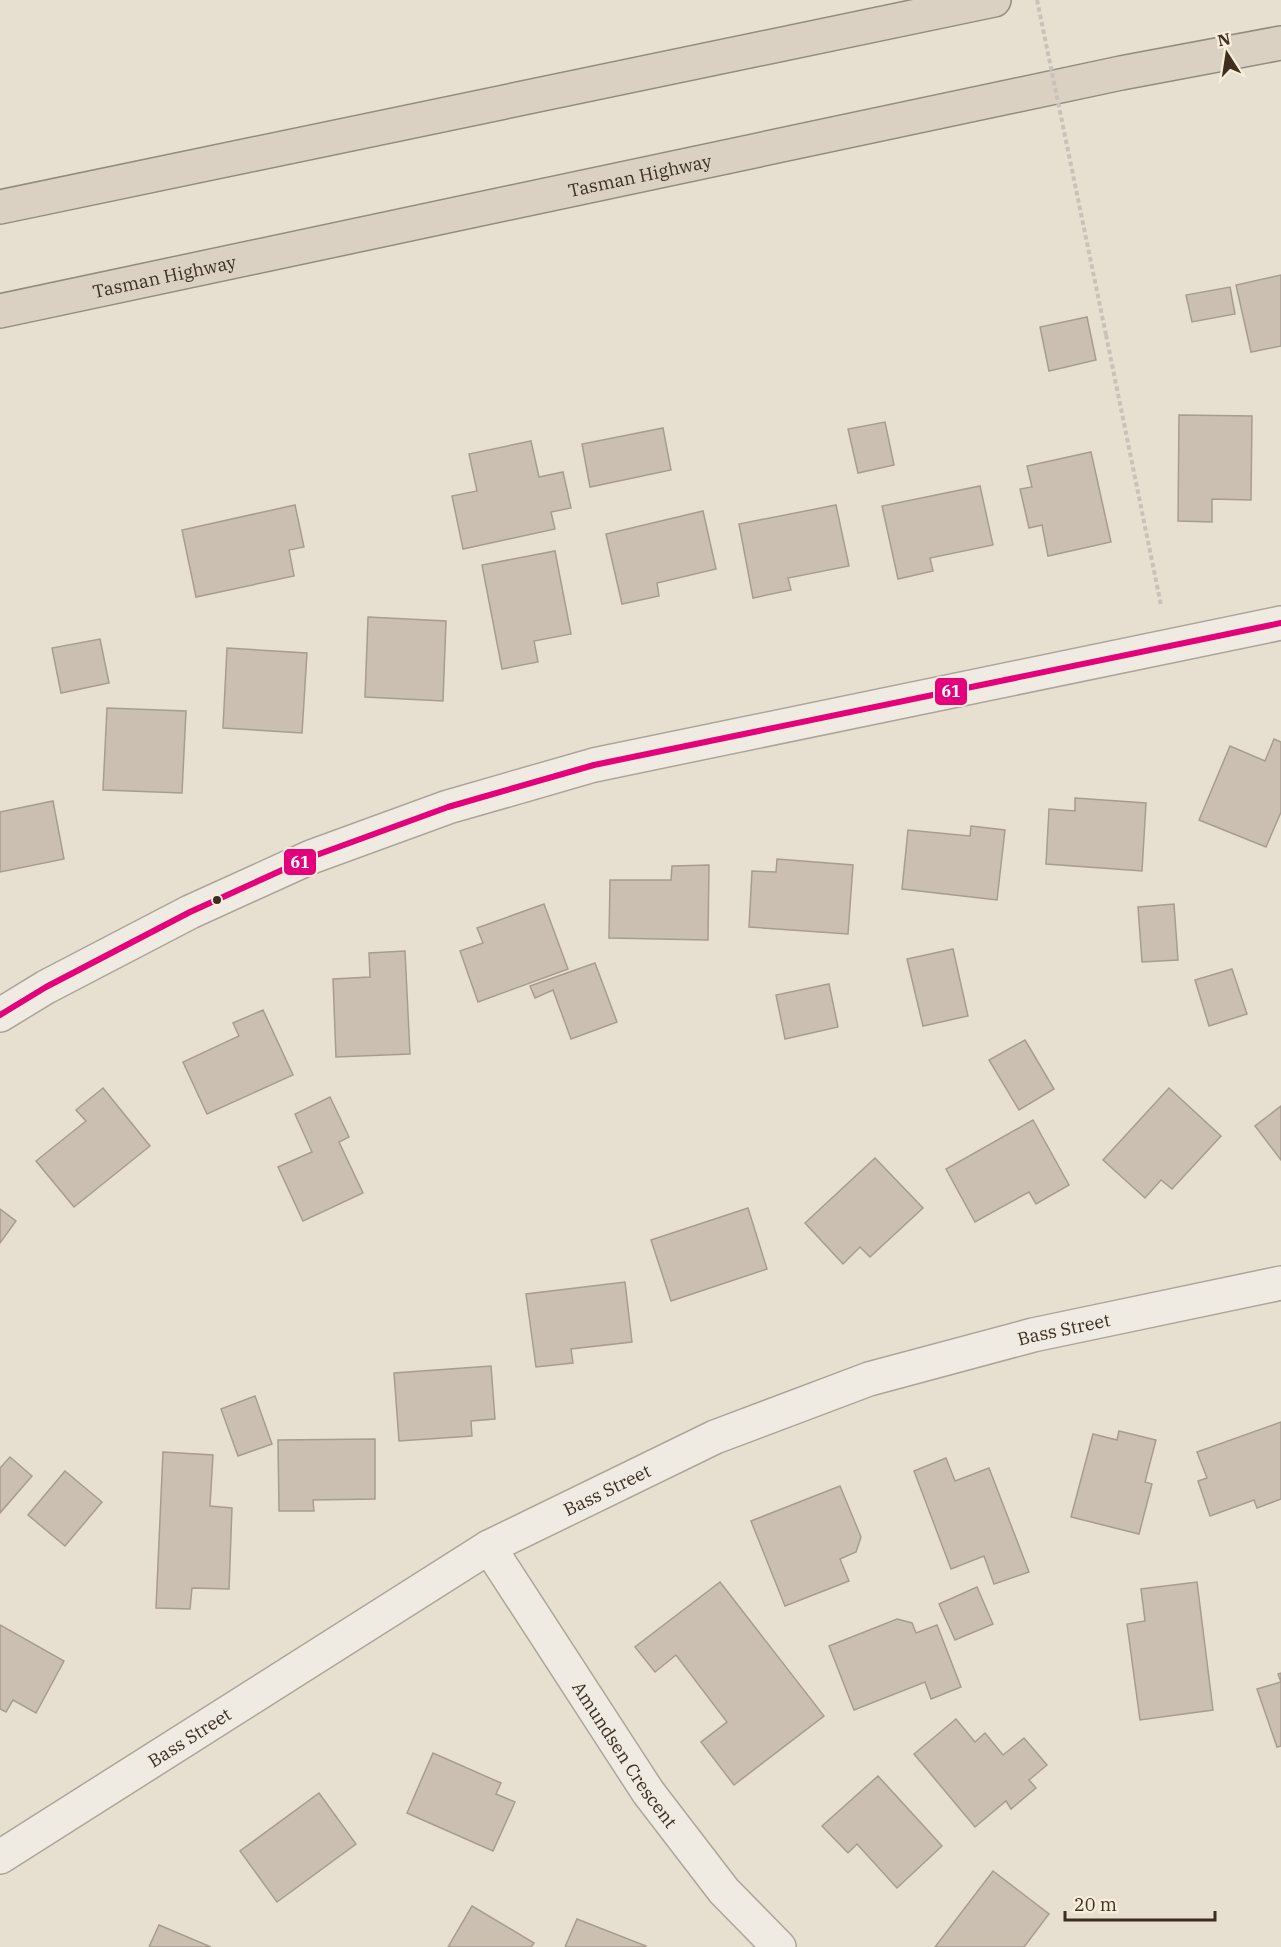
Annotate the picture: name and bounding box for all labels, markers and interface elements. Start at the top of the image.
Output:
north arrow [1197,24,1257,84]
text: N [1216,28,1232,50]
street label: Tasman Highway [566,149,714,202]
street label: Tasman Highway [90,250,239,303]
line badge: 61 [934,677,968,706]
text: 61 [941,681,961,701]
line badge: 61 [283,848,317,876]
text: 61 [290,852,310,872]
unlabelled marker [211,894,223,906]
street label: Bass Street [1015,1308,1112,1350]
street label: Bass Street [559,1459,654,1521]
street label: Amundsen Crescent [568,1677,683,1832]
street label: Bass Street [143,1702,235,1772]
scale bar [1065,1884,1215,1922]
text: 20 m [1074,1893,1117,1916]

